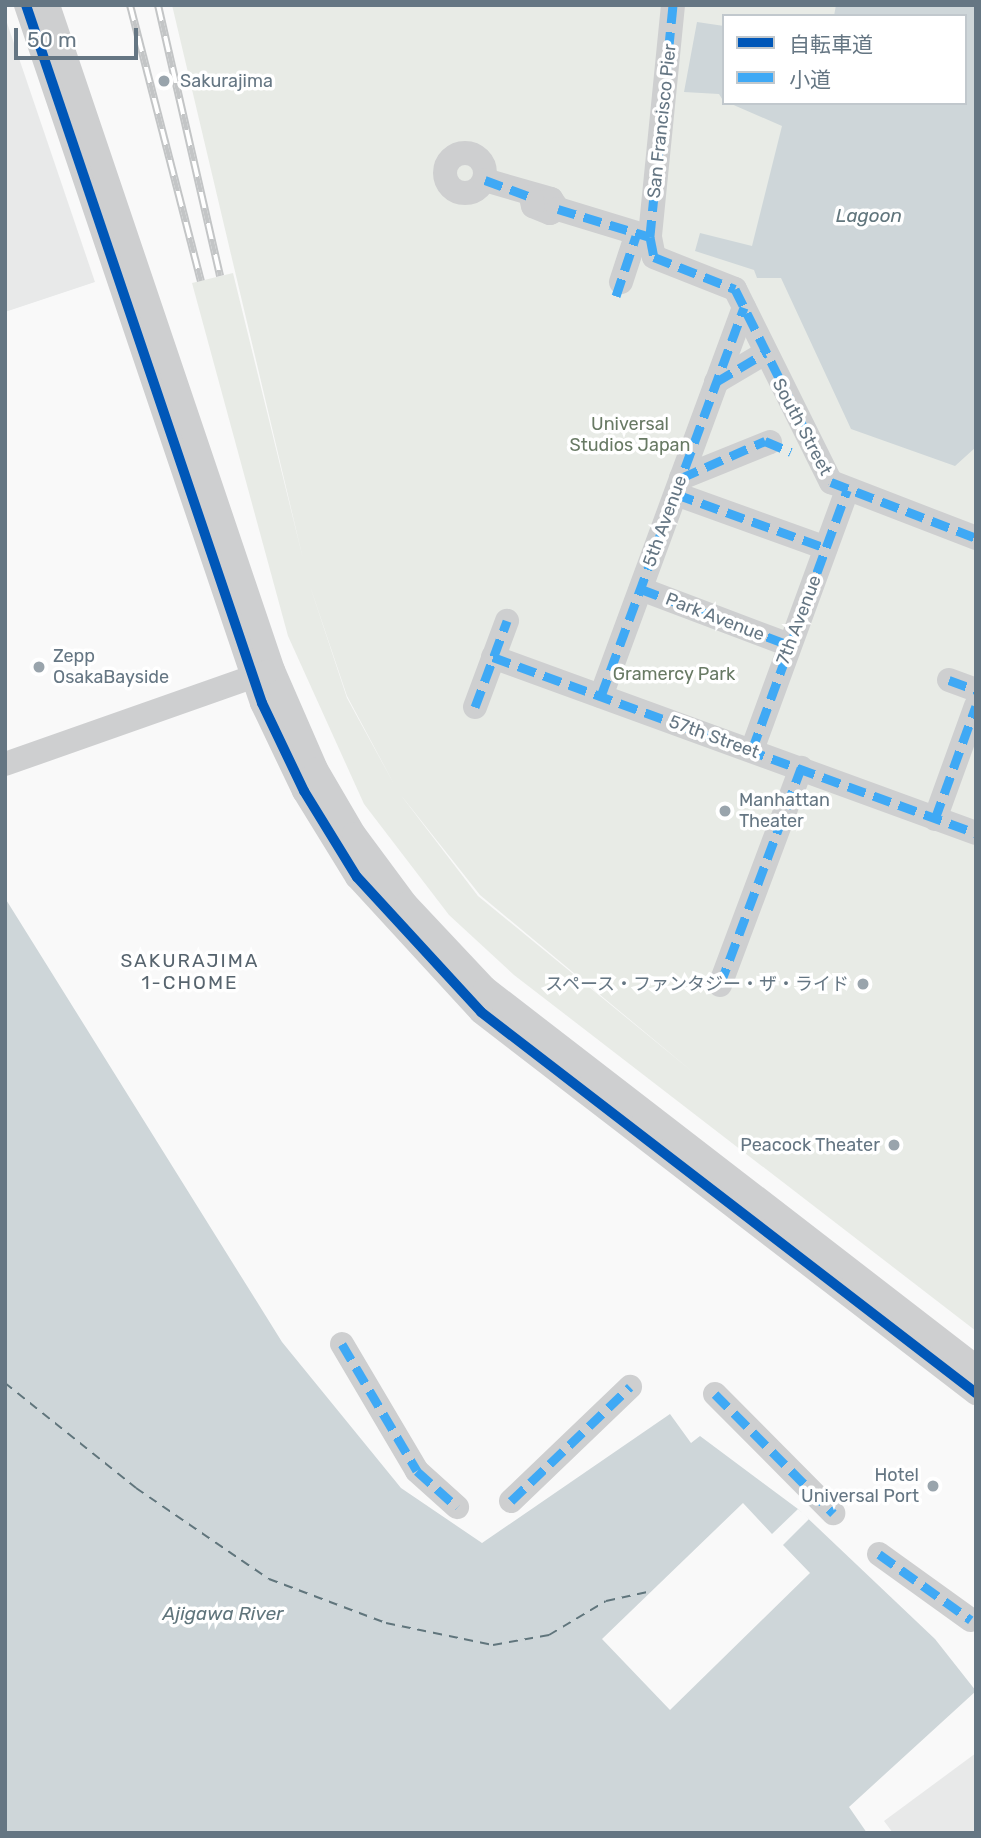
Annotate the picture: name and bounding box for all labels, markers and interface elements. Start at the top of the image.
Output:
scale bar [18,14,142,58]
legend [722,14,967,105]
text: 50 m [27,27,77,52]
text: 自転車道 [789,32,873,57]
street label: San Francisco Pier [643,43,681,199]
text: 小道 [789,67,831,92]
place label: Sakurajima [180,70,273,92]
marker: Sakurajima [154,71,174,91]
water label: Lagoon [836,205,902,227]
street label: South Street [767,375,837,479]
park label: Universal Studios Japan [570,414,690,457]
street label: 5th Avenue [638,472,692,570]
street label: 7th Avenue [772,572,826,668]
street label: Park Avenue [662,588,768,646]
place label: Zepp OsakaBayside [53,646,169,688]
marker: Zepp OsakaBayside [31,659,47,675]
park label: Gramercy Park [612,663,736,685]
street label: 57th Street [666,711,762,763]
place label: Manhattan Theater [739,790,830,832]
marker: Manhattan Theater [717,803,733,819]
district label: SAKURAJIMA 1-CHOME [122,950,258,994]
place label: スペース・ファンタジー・ザ・ライド [543,973,849,995]
marker: スペース・ファンタジー・ザ・ライド [855,976,871,992]
place label: Peacock Theater [740,1134,880,1156]
marker: Peacock Theater [886,1137,902,1153]
place label: Hotel Universal Port [801,1465,919,1508]
marker: Hotel Universal Port [925,1478,941,1494]
water label: Ajigawa River [163,1603,283,1625]

